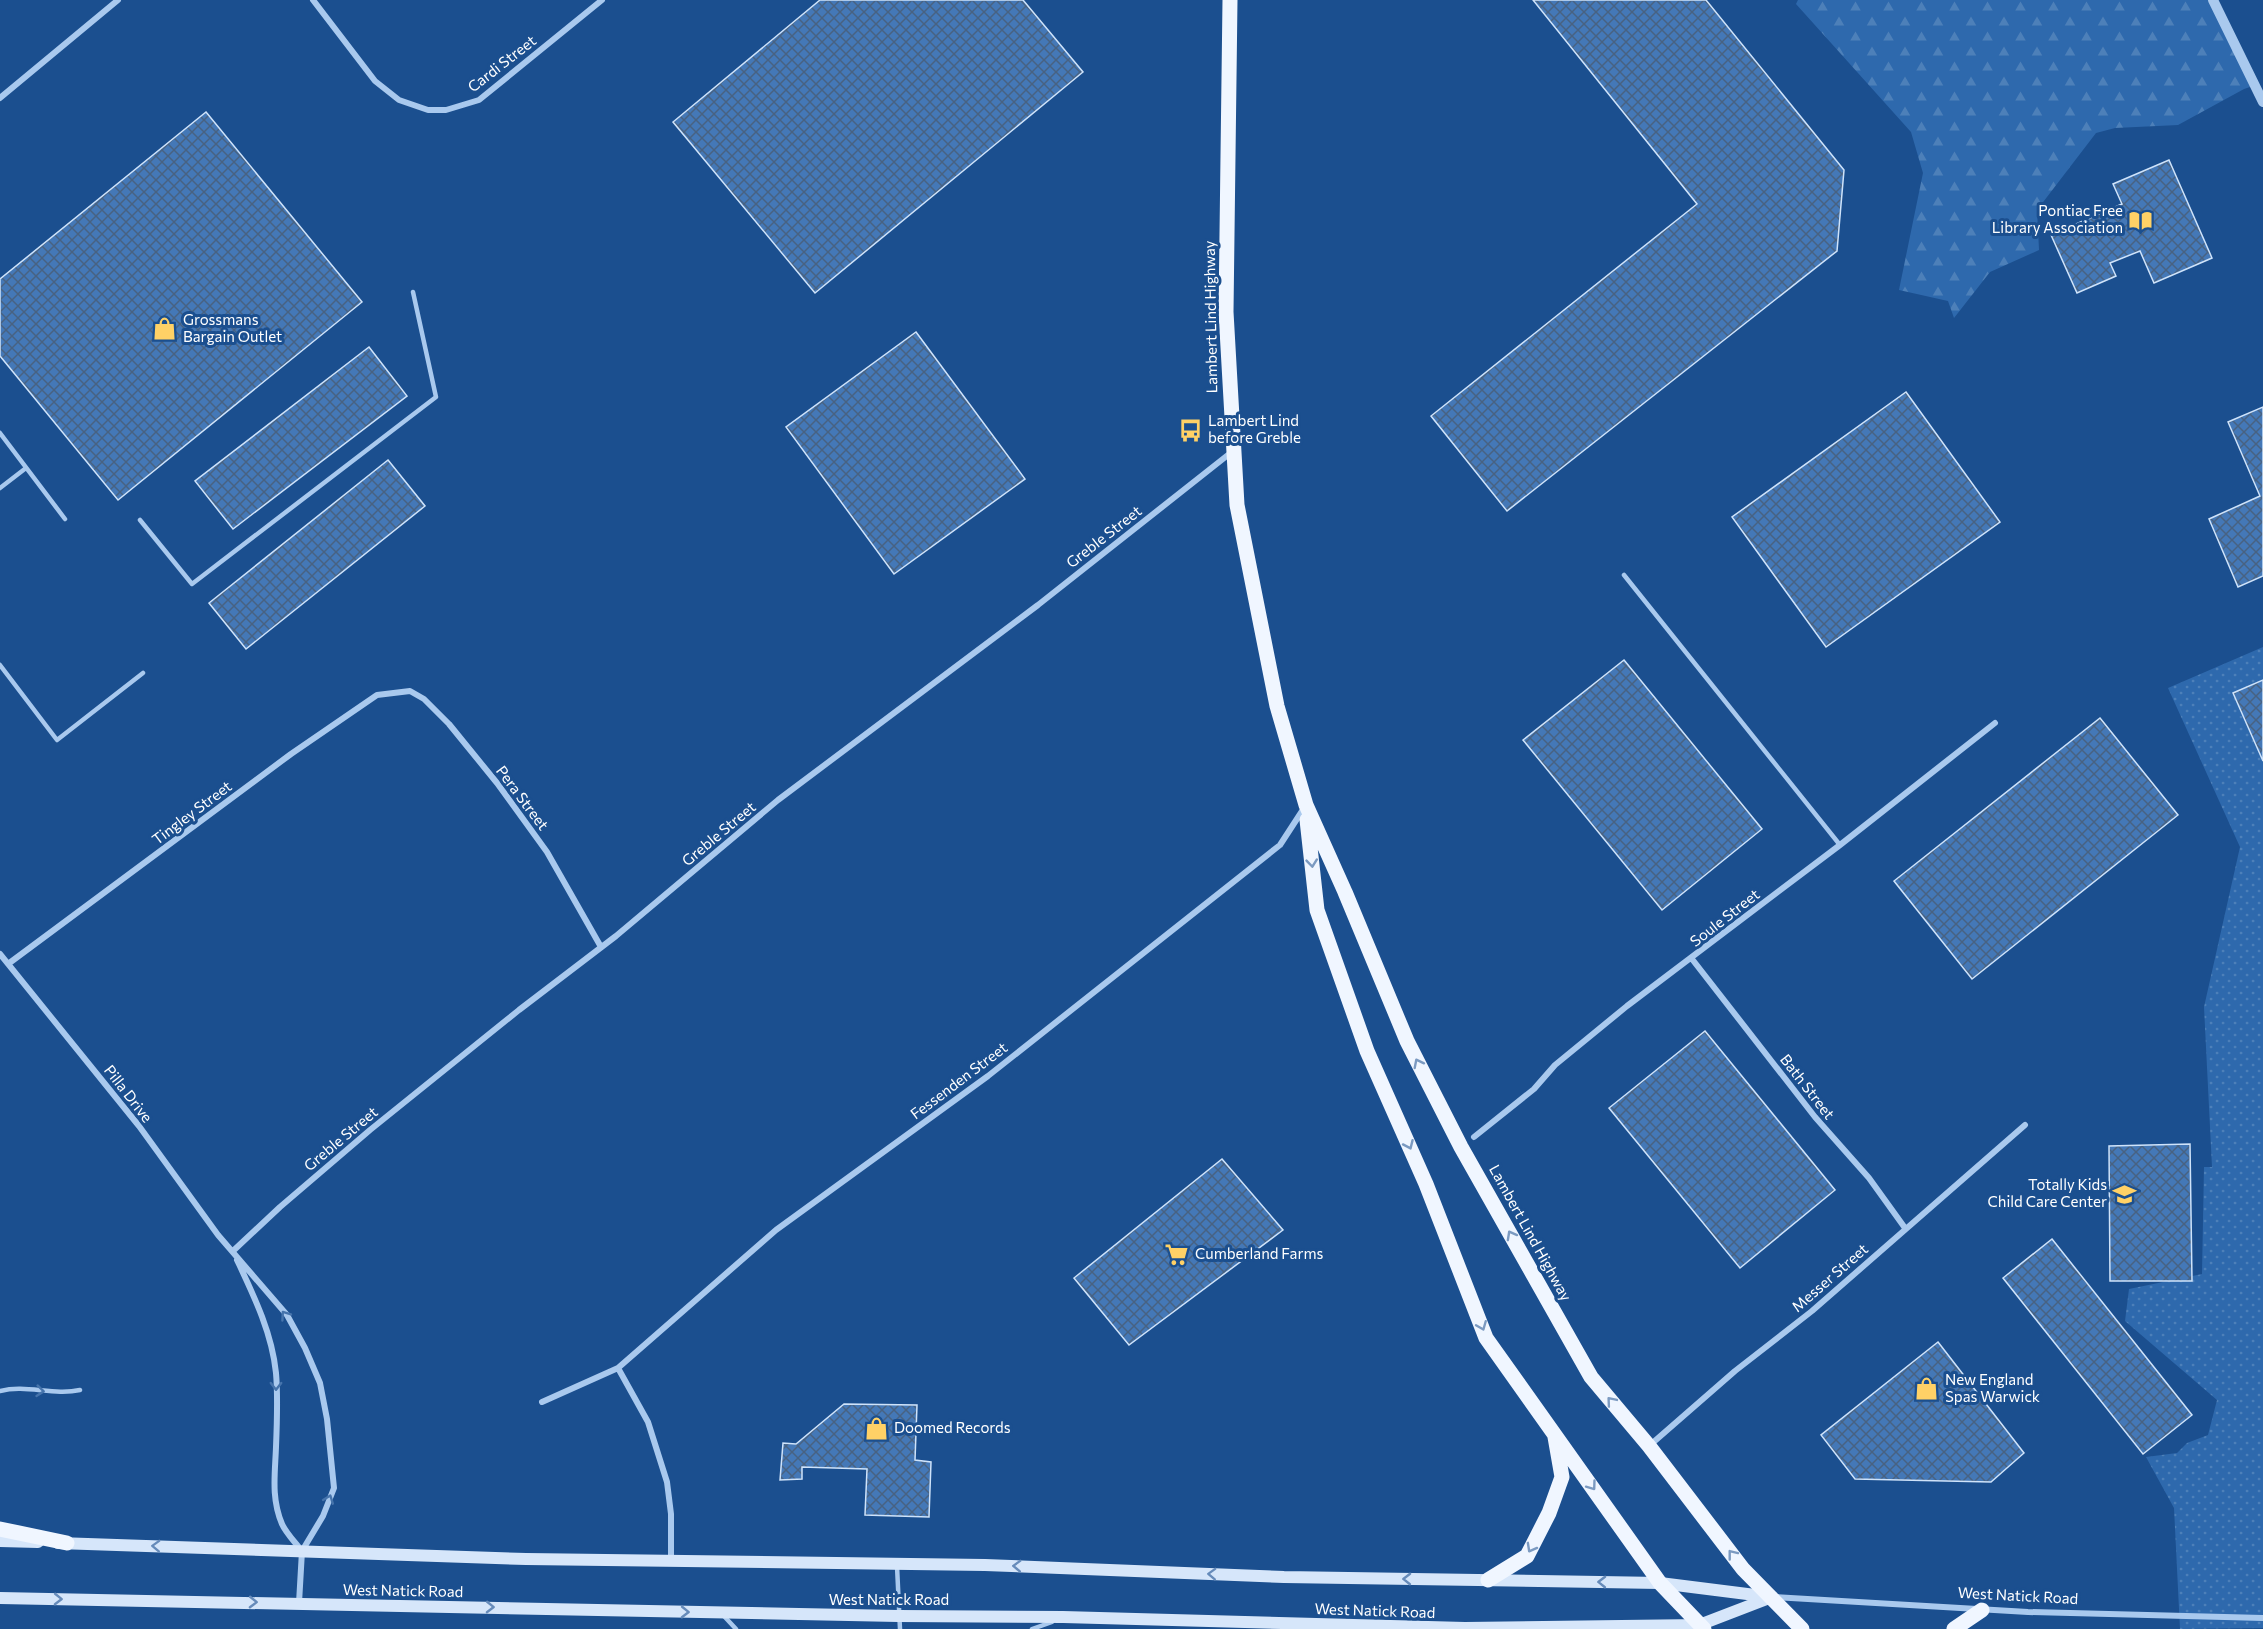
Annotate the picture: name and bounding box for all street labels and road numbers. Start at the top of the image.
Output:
street label: Cardi Street [464,31,539,95]
street label: Lambert Lind Highway [1200,240,1220,394]
street label: Greble Street [1062,501,1145,571]
street label: Pera Street [493,762,553,833]
street label: Tingley Street [148,776,235,848]
street label: Greble Street [678,797,759,869]
street label: Soule Street [1686,885,1763,950]
street label: Fessenden Street [906,1038,1010,1123]
street label: Bath Street [1777,1050,1839,1122]
street label: Pilla Drive [101,1061,157,1126]
street label: Greble Street [300,1102,381,1174]
street label: Lambert Lind Highway [1486,1161,1576,1304]
street label: Messer Street [1788,1239,1871,1315]
street label: West Natick Road [343,1580,463,1600]
street label: West Natick Road [1957,1583,2079,1607]
street label: West Natick Road [829,1590,949,1608]
street label: West Natick Road [1314,1599,1436,1621]

